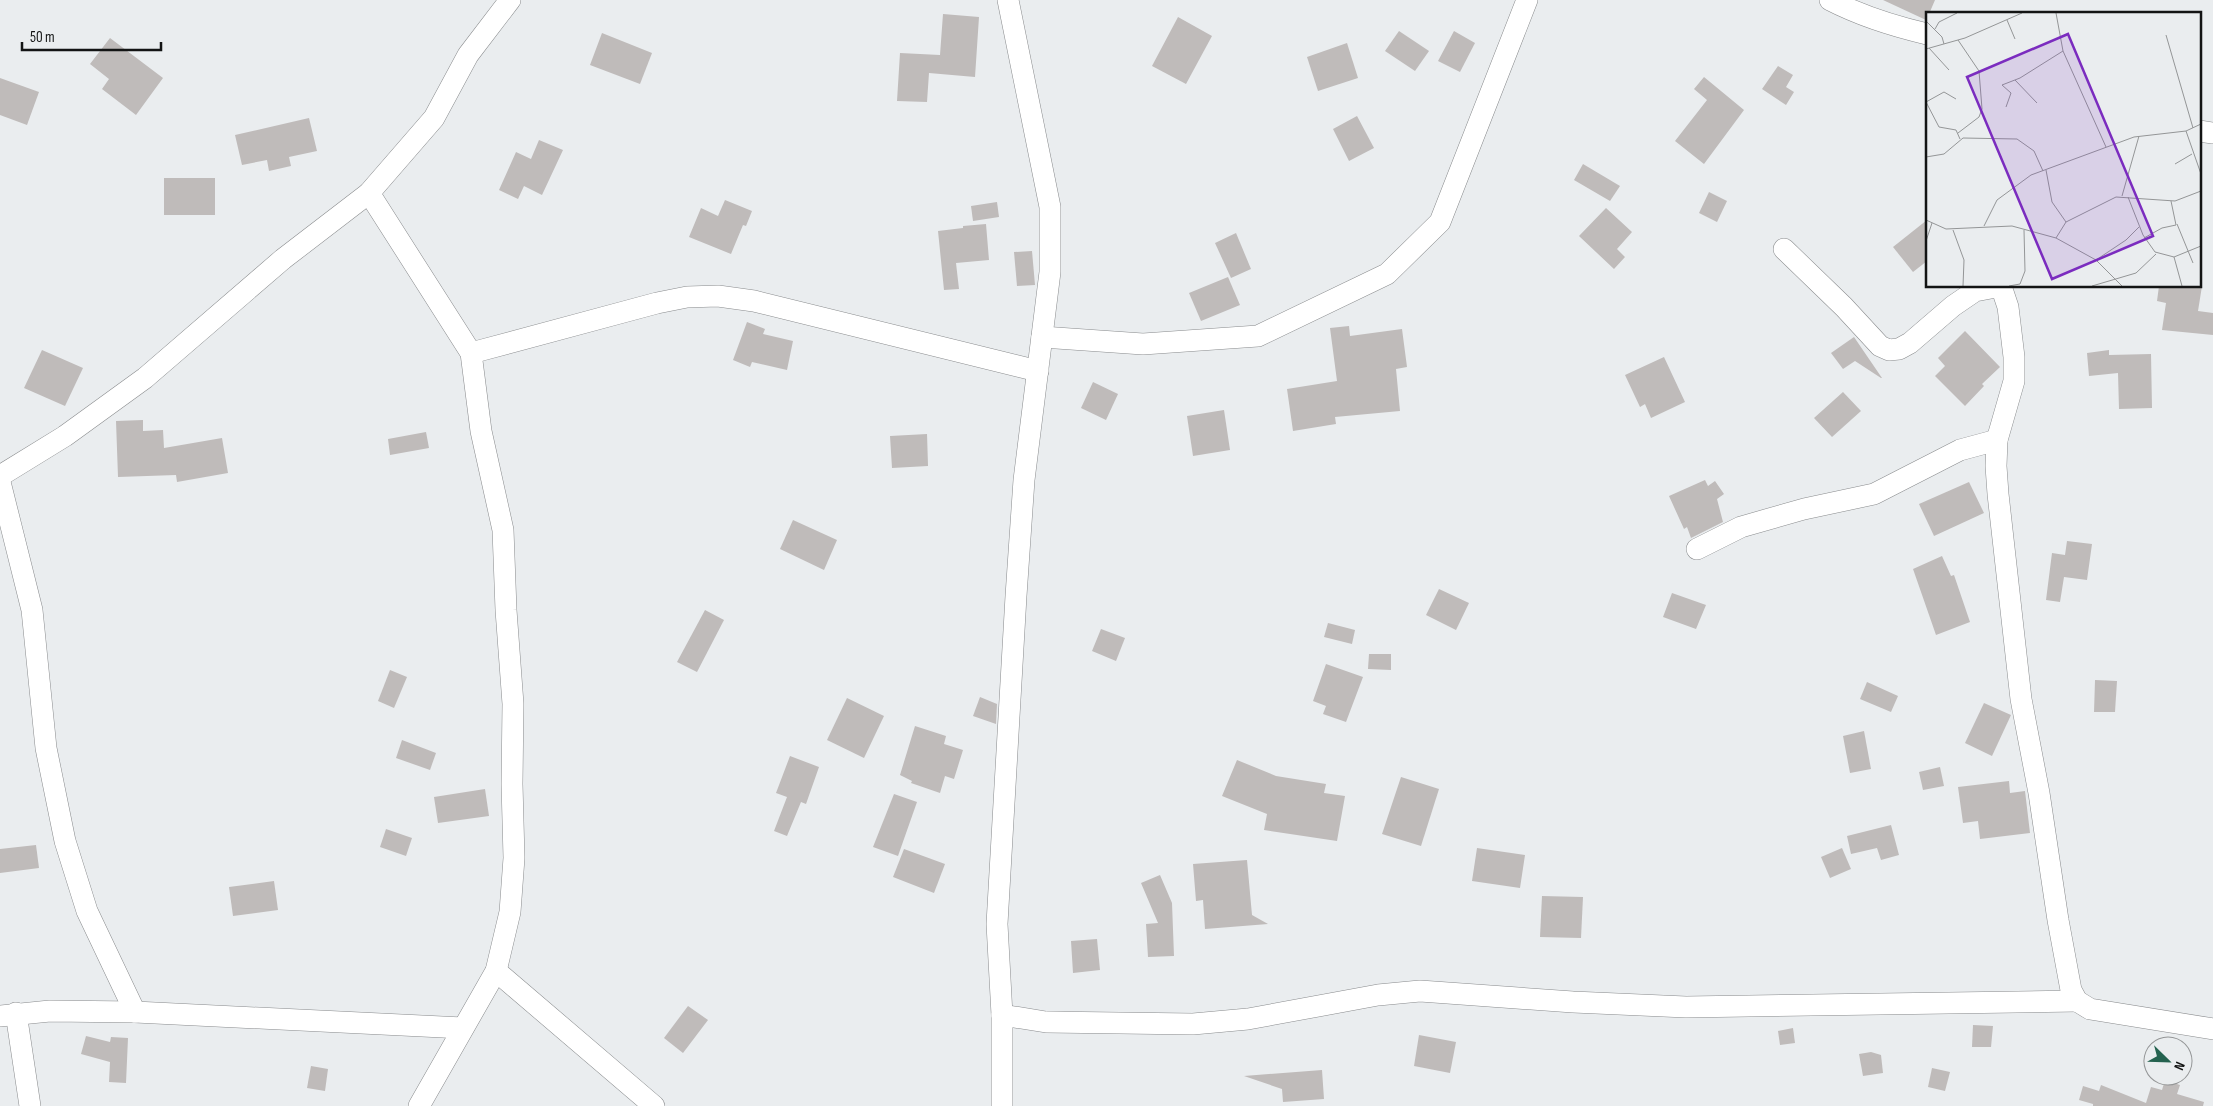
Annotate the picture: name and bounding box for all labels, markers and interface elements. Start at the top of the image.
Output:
inset map [1926,12,2200,288]
scale bar [22,20,161,52]
text: 50 m [30,28,55,47]
north arrow [2143,1036,2193,1086]
text: N [2170,1059,2189,1073]

